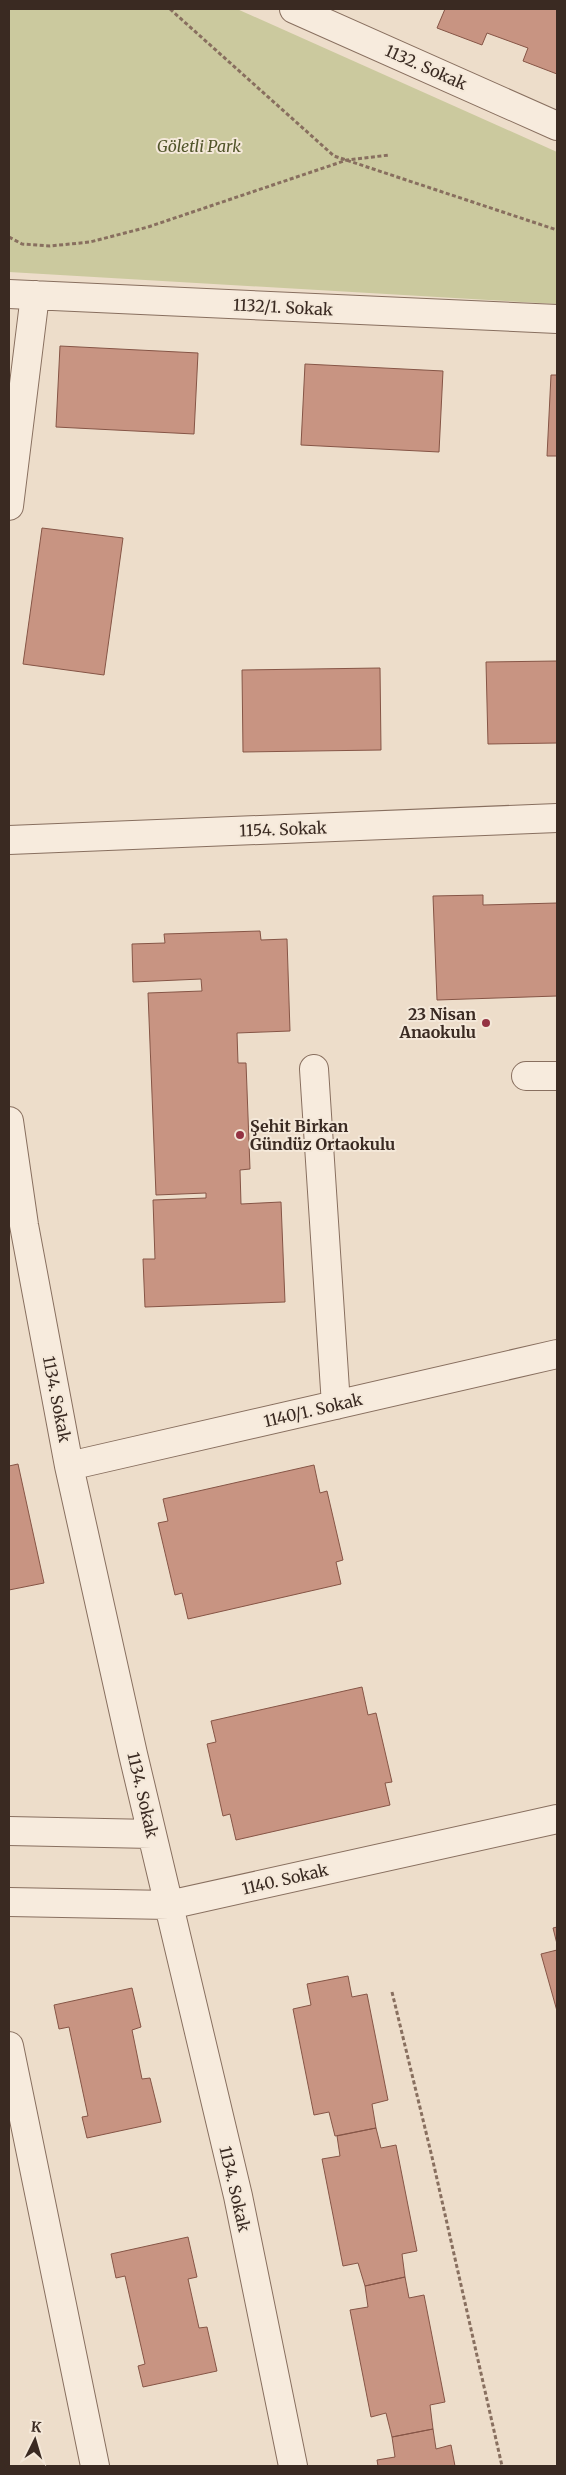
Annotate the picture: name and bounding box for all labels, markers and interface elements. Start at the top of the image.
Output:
street label: 1132. Sokak [382,40,471,94]
park label: Göletli Park [157,136,241,156]
street label: 1132/1. Sokak [233,294,334,320]
street label: 1154. Sokak [239,817,328,841]
place label: 23 Nisan Anaokulu [399,1004,476,1042]
marker: 23 Nisan Anaokulu [480,1017,492,1029]
place label: Şehit Birkan Gündüz Ortaokulu [250,1116,395,1154]
marker: Şehit Birkan Gündüz Ortaokulu [234,1129,246,1141]
street label: 1134. Sokak [39,1354,75,1445]
street label: 1140/1. Sokak [262,1389,365,1431]
street label: 1134. Sokak [123,1750,163,1841]
street label: 1140. Sokak [240,1859,331,1899]
street label: 1134. Sokak [215,2144,255,2235]
north arrow [10,2415,60,2465]
text: K [30,2418,43,2437]

